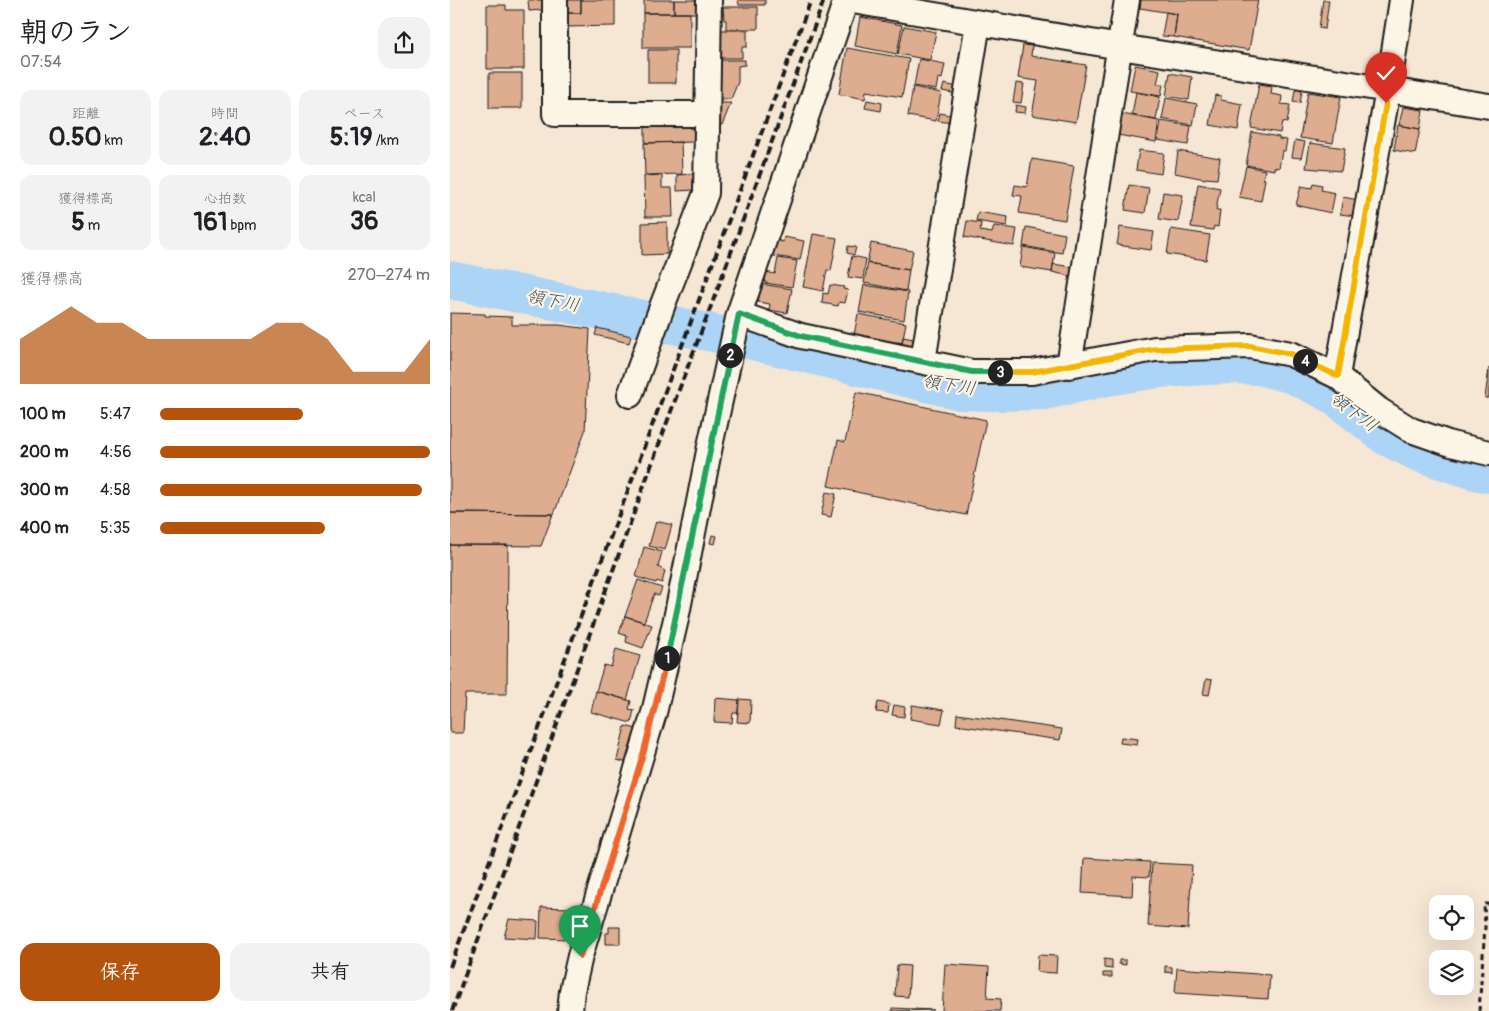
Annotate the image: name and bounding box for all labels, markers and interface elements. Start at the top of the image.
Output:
text: 朝のラン [20,15,132,50]
button: share [378,17,430,69]
text: 07:54 [20,52,62,72]
pin [1365,52,1407,103]
icon: check [1372,59,1400,87]
text: 距離 [72,105,100,122]
text: 時間 [211,105,239,122]
text: ペース [344,105,385,122]
text: 0.50 [48,122,102,153]
text: 2:40 [199,122,251,153]
text: 5:19 [330,122,373,153]
text: km [102,132,123,149]
text: /km [373,132,399,149]
text: kcal [353,189,376,206]
text: 獲得標高 [58,190,114,207]
text: 心拍数 [204,190,246,207]
text: 36 [350,206,379,237]
text: 5 [71,207,85,238]
text: 161 [193,207,228,238]
text: m [85,217,100,234]
text: bpm [228,217,257,234]
text: 270–274 m [348,265,430,285]
text: 獲得標高 [20,269,84,289]
water label: 領下川 [524,285,582,317]
pin: 2 [718,342,742,368]
text: 2 [727,347,734,364]
pin: 4 [1292,348,1318,374]
text: 4 [1301,353,1310,370]
pin: 3 [988,360,1012,384]
text: 3 [997,364,1004,381]
water label: 領下川 [921,369,977,401]
water label: 領下川 [1326,387,1382,437]
text: 100 m [20,404,66,424]
text: 5:47 [100,404,131,424]
text: 200 m [20,442,68,462]
text: 4:56 [100,442,132,462]
text: 300 m [20,480,68,500]
text: 4:58 [100,480,130,500]
text: 400 m [20,518,69,538]
text: 5:35 [100,518,131,538]
pin: 1 [654,646,680,670]
text: 1 [665,650,670,667]
map controls [1429,895,1474,995]
button: locate [1429,895,1474,940]
pin [559,905,601,956]
icon: arrive [566,912,594,940]
button: 保存 [20,943,220,1001]
button: 共有 [230,943,430,1001]
button: layers [1429,950,1474,995]

